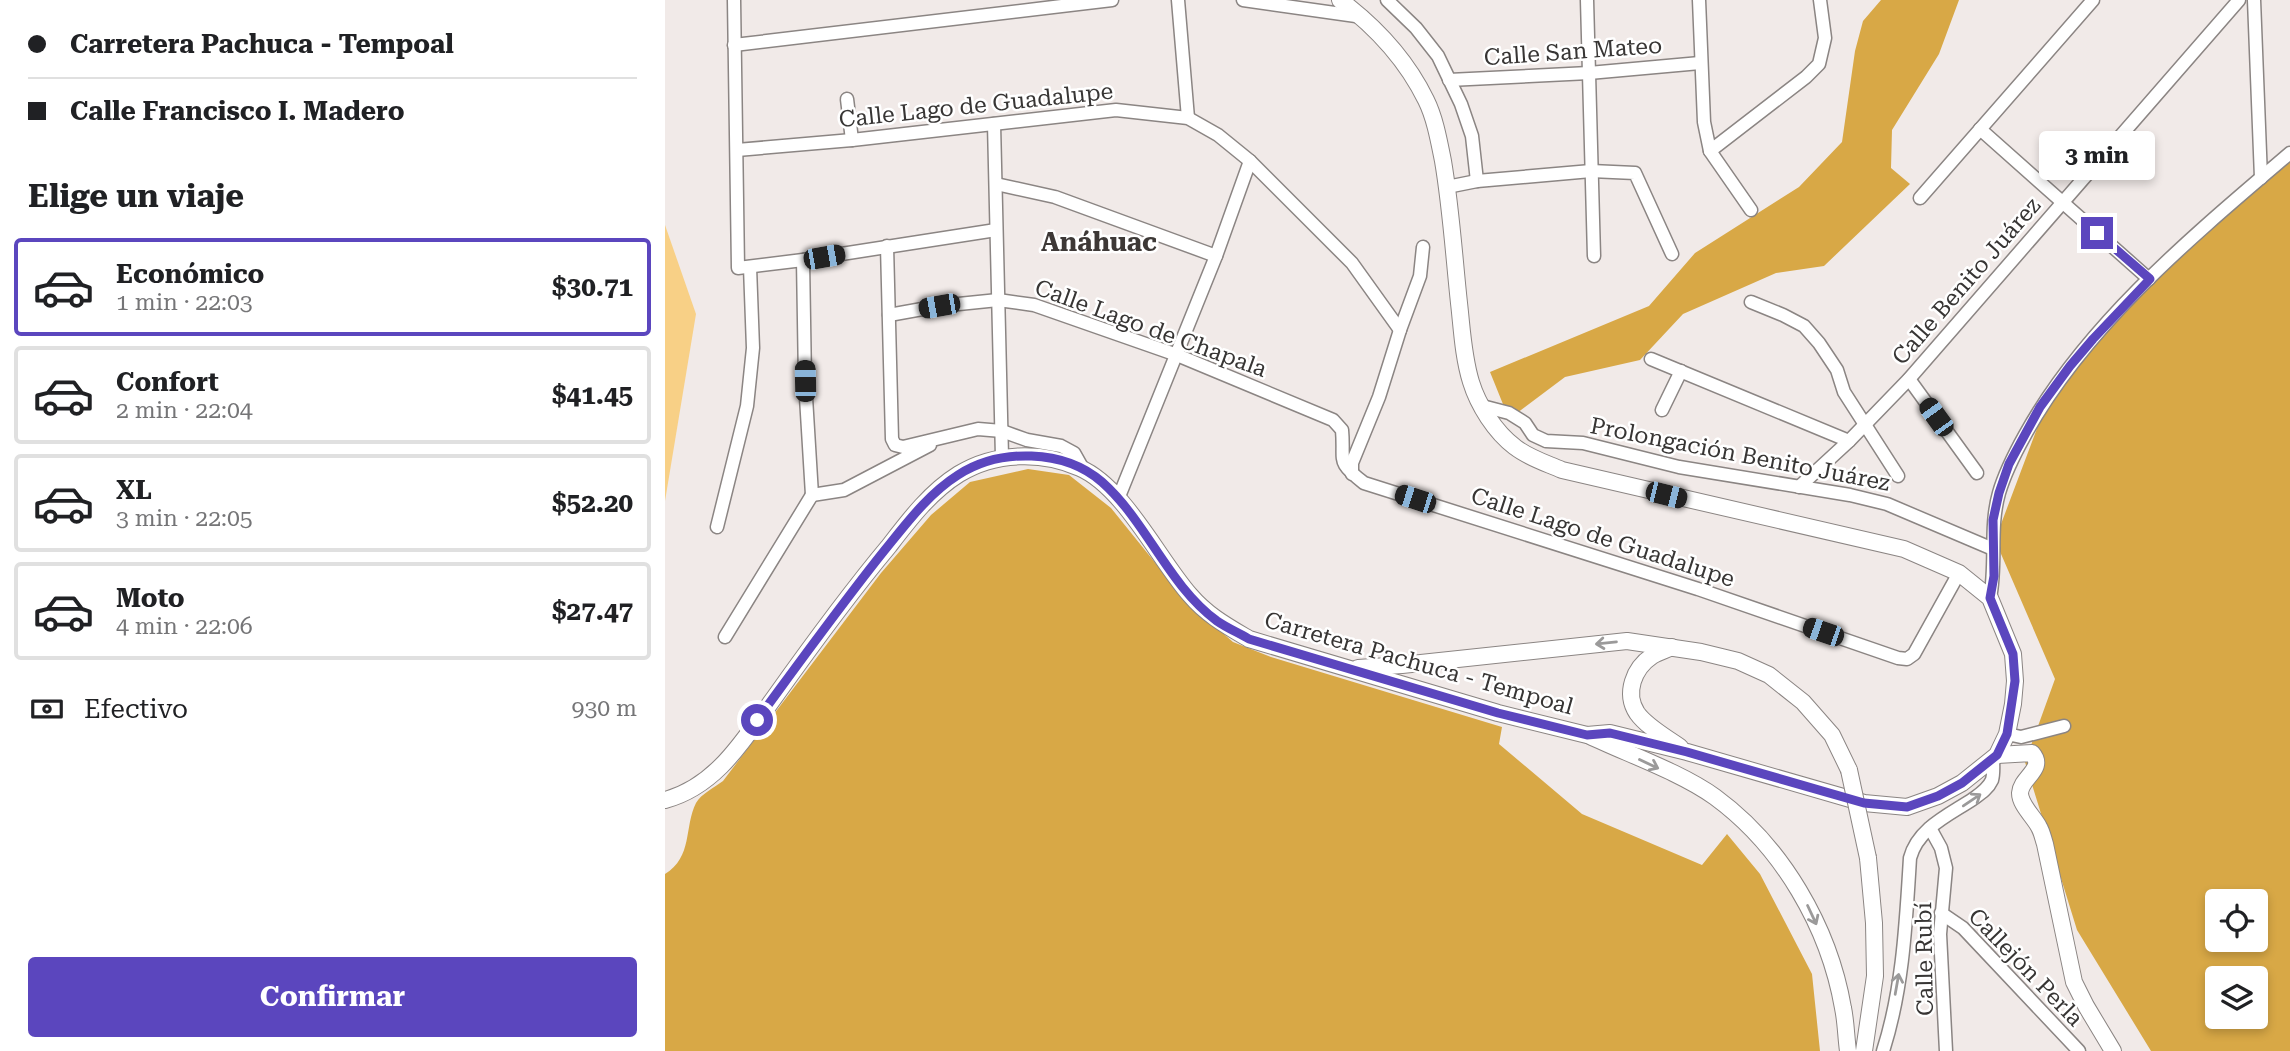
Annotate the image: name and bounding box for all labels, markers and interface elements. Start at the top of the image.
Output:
text: Carretera Pachuca - Tempoal [70,29,454,59]
street label: Calle San Mateo [1483,32,1663,71]
street label: Calle Lago de Guadalupe [838,78,1114,133]
text: Calle Francisco I. Madero [70,96,404,126]
callout: 3 min [2039,132,2155,180]
text: 3 min [2065,142,2129,169]
text: Elige un viaje [28,177,244,215]
street label: Calle Benito Juárez [1887,192,2046,370]
route end [2081,217,2113,249]
district label: Anáhuac [1041,227,1157,257]
car [802,243,847,271]
icon: car [32,256,95,319]
text: Económico [116,259,264,289]
text: $30.71 [552,272,633,302]
street label: Calle Lago de Chapala [1031,274,1271,383]
text: 1 min · 22:03 [116,289,253,316]
car [917,292,962,320]
car [795,360,816,402]
icon: car [32,364,95,427]
text: Confort [116,367,219,397]
text: $41.45 [552,380,633,410]
car [1916,394,1957,440]
text: 2 min · 22:04 [116,397,253,424]
street label: Prolongación Benito Juárez [1588,412,1892,497]
icon: car [32,472,95,535]
text: XL [116,475,152,505]
car [1644,480,1689,510]
street label: Calle Lago de Guadalupe [1468,482,1738,593]
car [1392,483,1439,515]
text: $52.20 [552,488,633,518]
text: 3 min · 22:05 [116,505,253,532]
icon: car [32,580,95,643]
text: Moto [116,583,185,613]
text: $27.47 [552,596,633,626]
street label: Carretera Pachuca - Tempoal [1261,606,1576,721]
text: 4 min · 22:06 [116,613,253,640]
car [1800,615,1847,649]
one-way arrow [1595,637,1618,650]
icon: cash [28,690,66,728]
text: Efectivo [84,694,188,724]
text: 930 m [572,695,637,722]
route start [741,704,773,736]
one-way arrow [1638,757,1659,771]
one-way arrow [1962,793,1981,807]
map controls [2205,889,2268,1029]
button: locate [2205,889,2268,952]
street label: Calle Rubí [1910,902,1939,1016]
street label: Callejón Perla [1963,903,2089,1032]
one-way arrow [1806,904,1819,925]
button: Confirmar [28,957,637,1037]
button: layers [2205,966,2268,1029]
one-way arrow [1891,973,1904,996]

